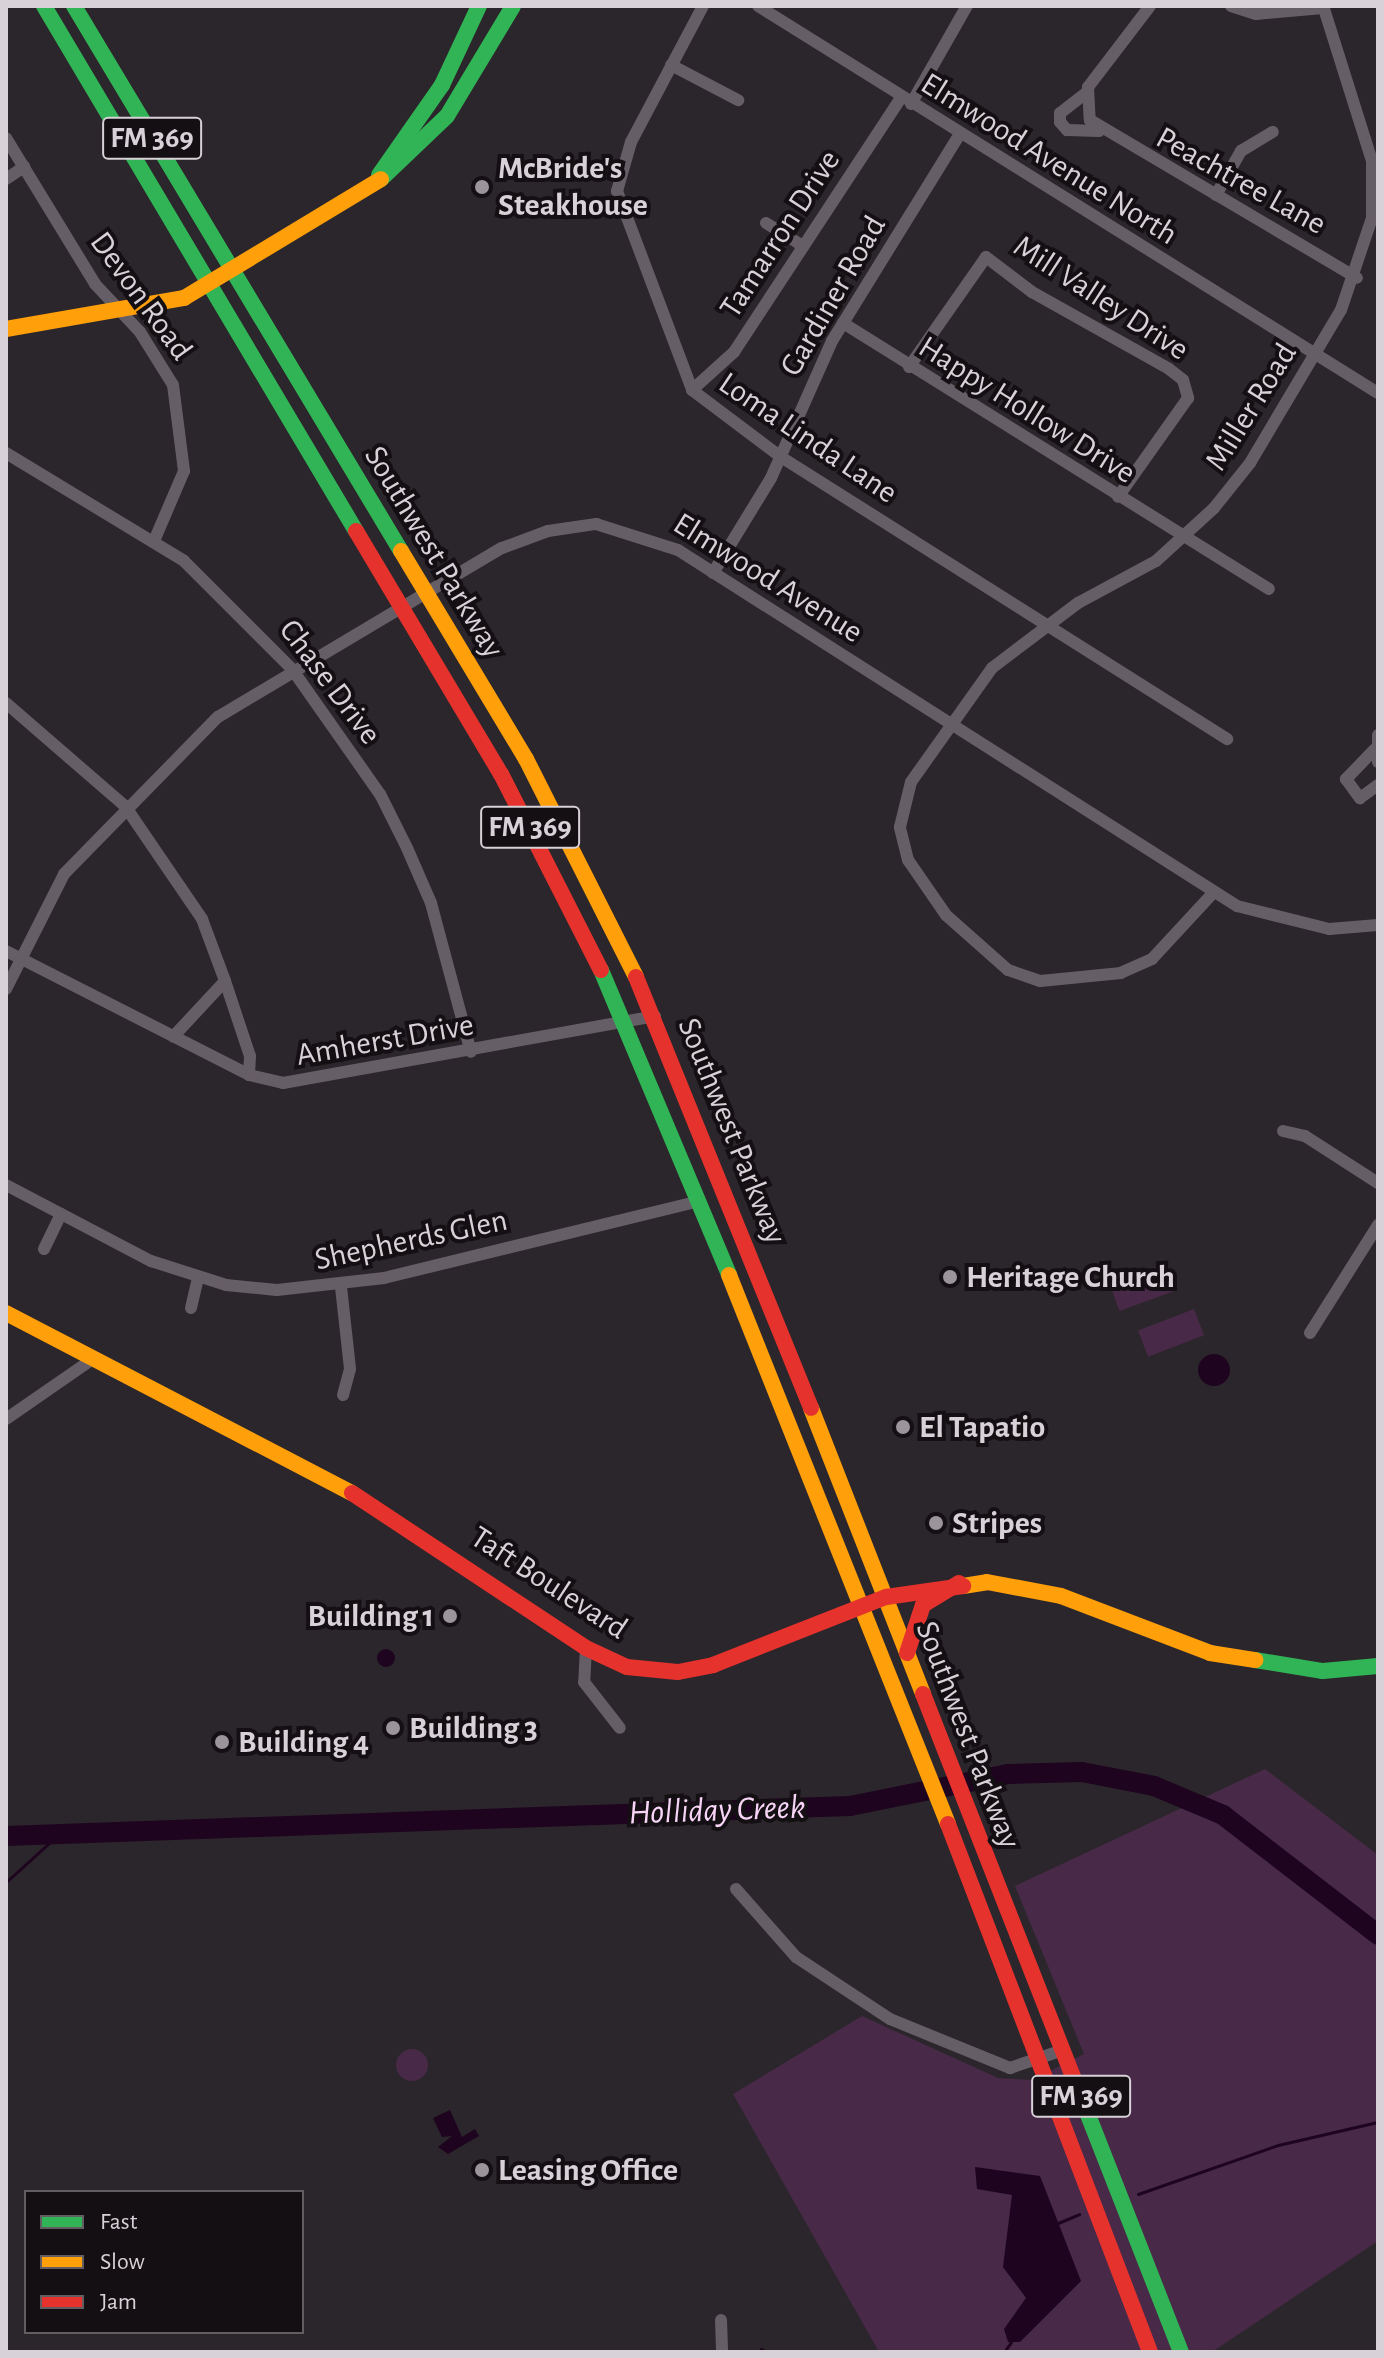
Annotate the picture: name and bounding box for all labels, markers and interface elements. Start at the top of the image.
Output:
street label: Elmwood Avenue North [914,65,1184,253]
road number: FM 369 [102,112,202,164]
street label: Peachtree Lane [1149,119,1333,243]
street label: Tamarron Drive [711,143,849,325]
place label: McBride's Steakhouse [498,150,648,225]
marker: McBride's Steakhouse [473,178,491,196]
street label: Gardiner Road [772,209,894,383]
street label: Devon Road [82,224,200,368]
street label: Mill Valley Drive [1006,227,1196,369]
street label: Happy Hollow Drive [911,328,1143,492]
street label: Miller Road [1197,336,1305,478]
street label: Loma Linda Lane [711,364,905,512]
street label: Southwest Parkway [356,439,512,665]
street label: Elmwood Avenue [666,504,870,652]
street label: Chase Drive [271,612,389,752]
road number: FM 369 [480,801,580,853]
street label: Amherst Drive [293,1006,477,1074]
street label: Southwest Parkway [669,1012,795,1250]
street label: Shepherds Glen [311,1201,511,1279]
place label: Heritage Church [966,1258,1175,1296]
marker: Heritage Church [941,1268,959,1286]
place label: El Tapatio [919,1408,1045,1446]
marker: El Tapatio [894,1418,912,1436]
place label: Stripes [952,1504,1042,1542]
marker: Stripes [927,1514,945,1532]
street label: Taft Boulevard [463,1518,635,1648]
place label: Building 1 [308,1597,434,1635]
marker: Building 1 [441,1607,459,1625]
street label: Southwest Parkway [907,1616,1029,1854]
place label: Building 3 [409,1709,538,1747]
marker: Building 3 [384,1719,402,1737]
place label: Building 4 [238,1723,369,1761]
marker: Building 4 [213,1733,231,1751]
water label: Holliday Creek [628,1788,806,1834]
road number: FM 369 [1031,2070,1131,2122]
place label: Leasing Office [498,2151,678,2189]
marker: Leasing Office [473,2161,491,2179]
legend [24,2190,304,2334]
text: Fast [100,2210,137,2234]
text: Slow [100,2250,145,2274]
text: Jam [100,2290,137,2314]

